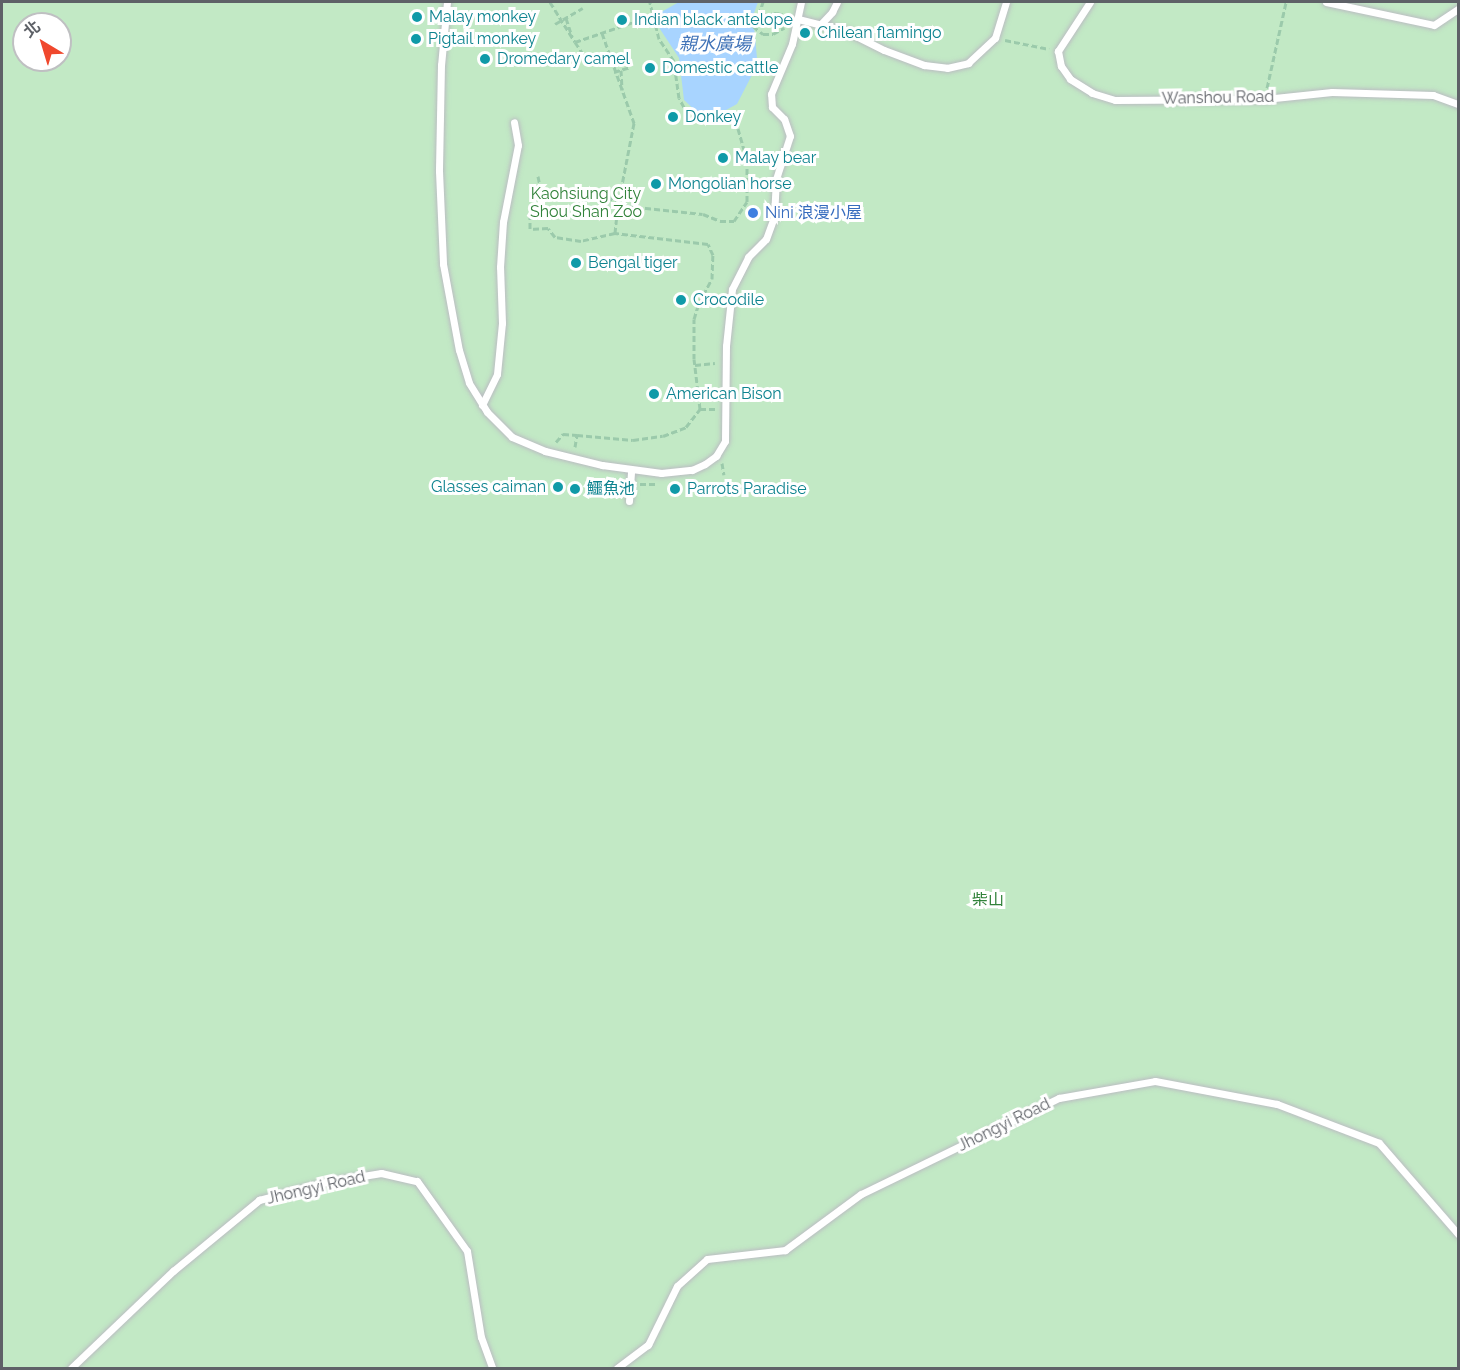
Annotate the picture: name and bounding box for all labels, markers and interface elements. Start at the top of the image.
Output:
place label: Malay monkey [429,7,537,27]
marker: Malay monkey [410,10,424,24]
place label: Indian black antelope [634,10,793,30]
north arrow [12,12,72,72]
marker: Indian black antelope [615,13,629,27]
text: 北 [20,17,44,41]
place label: Chilean flamingo [817,23,942,43]
marker: Chilean flamingo [798,26,812,40]
place label: Pigtail monkey [428,29,537,49]
marker: Pigtail monkey [409,32,423,46]
water label: 親水廣場 [679,33,751,55]
place label: Dromedary camel [497,49,630,69]
marker: Dromedary camel [478,52,492,66]
place label: Domestic cattle [662,58,778,78]
marker: Domestic cattle [643,61,657,75]
street label: Wanshou Road [1162,87,1274,109]
place label: Donkey [685,107,741,127]
marker: Donkey [666,110,680,124]
place label: Malay bear [735,148,817,168]
marker: Malay bear [716,151,730,165]
place label: Mongolian horse [668,174,792,194]
marker: Mongolian horse [649,177,663,191]
park label: Kaohsiung City Shou Shan Zoo [530,184,642,222]
place label: Nini 浪漫小屋 [765,203,862,223]
marker: Nini 浪漫小屋 [746,206,760,220]
place label: Bengal tiger [588,253,678,273]
marker: Bengal tiger [569,256,583,270]
place label: Crocodile [693,290,764,310]
marker: Crocodile [674,293,688,307]
place label: American Bison [666,384,782,404]
marker: American Bison [647,387,661,401]
place label: Glasses caiman [431,477,546,497]
place label: 鱷魚池 [587,479,635,499]
place label: Parrots Paradise [687,479,807,499]
marker: Glasses caiman [551,480,565,494]
marker: 鱷魚池 [568,482,582,496]
marker: Parrots Paradise [668,482,682,496]
park label: 柴山 [972,890,1004,910]
street label: Jhongyi Road [955,1094,1053,1156]
street label: Jhongyi Road [265,1167,367,1209]

